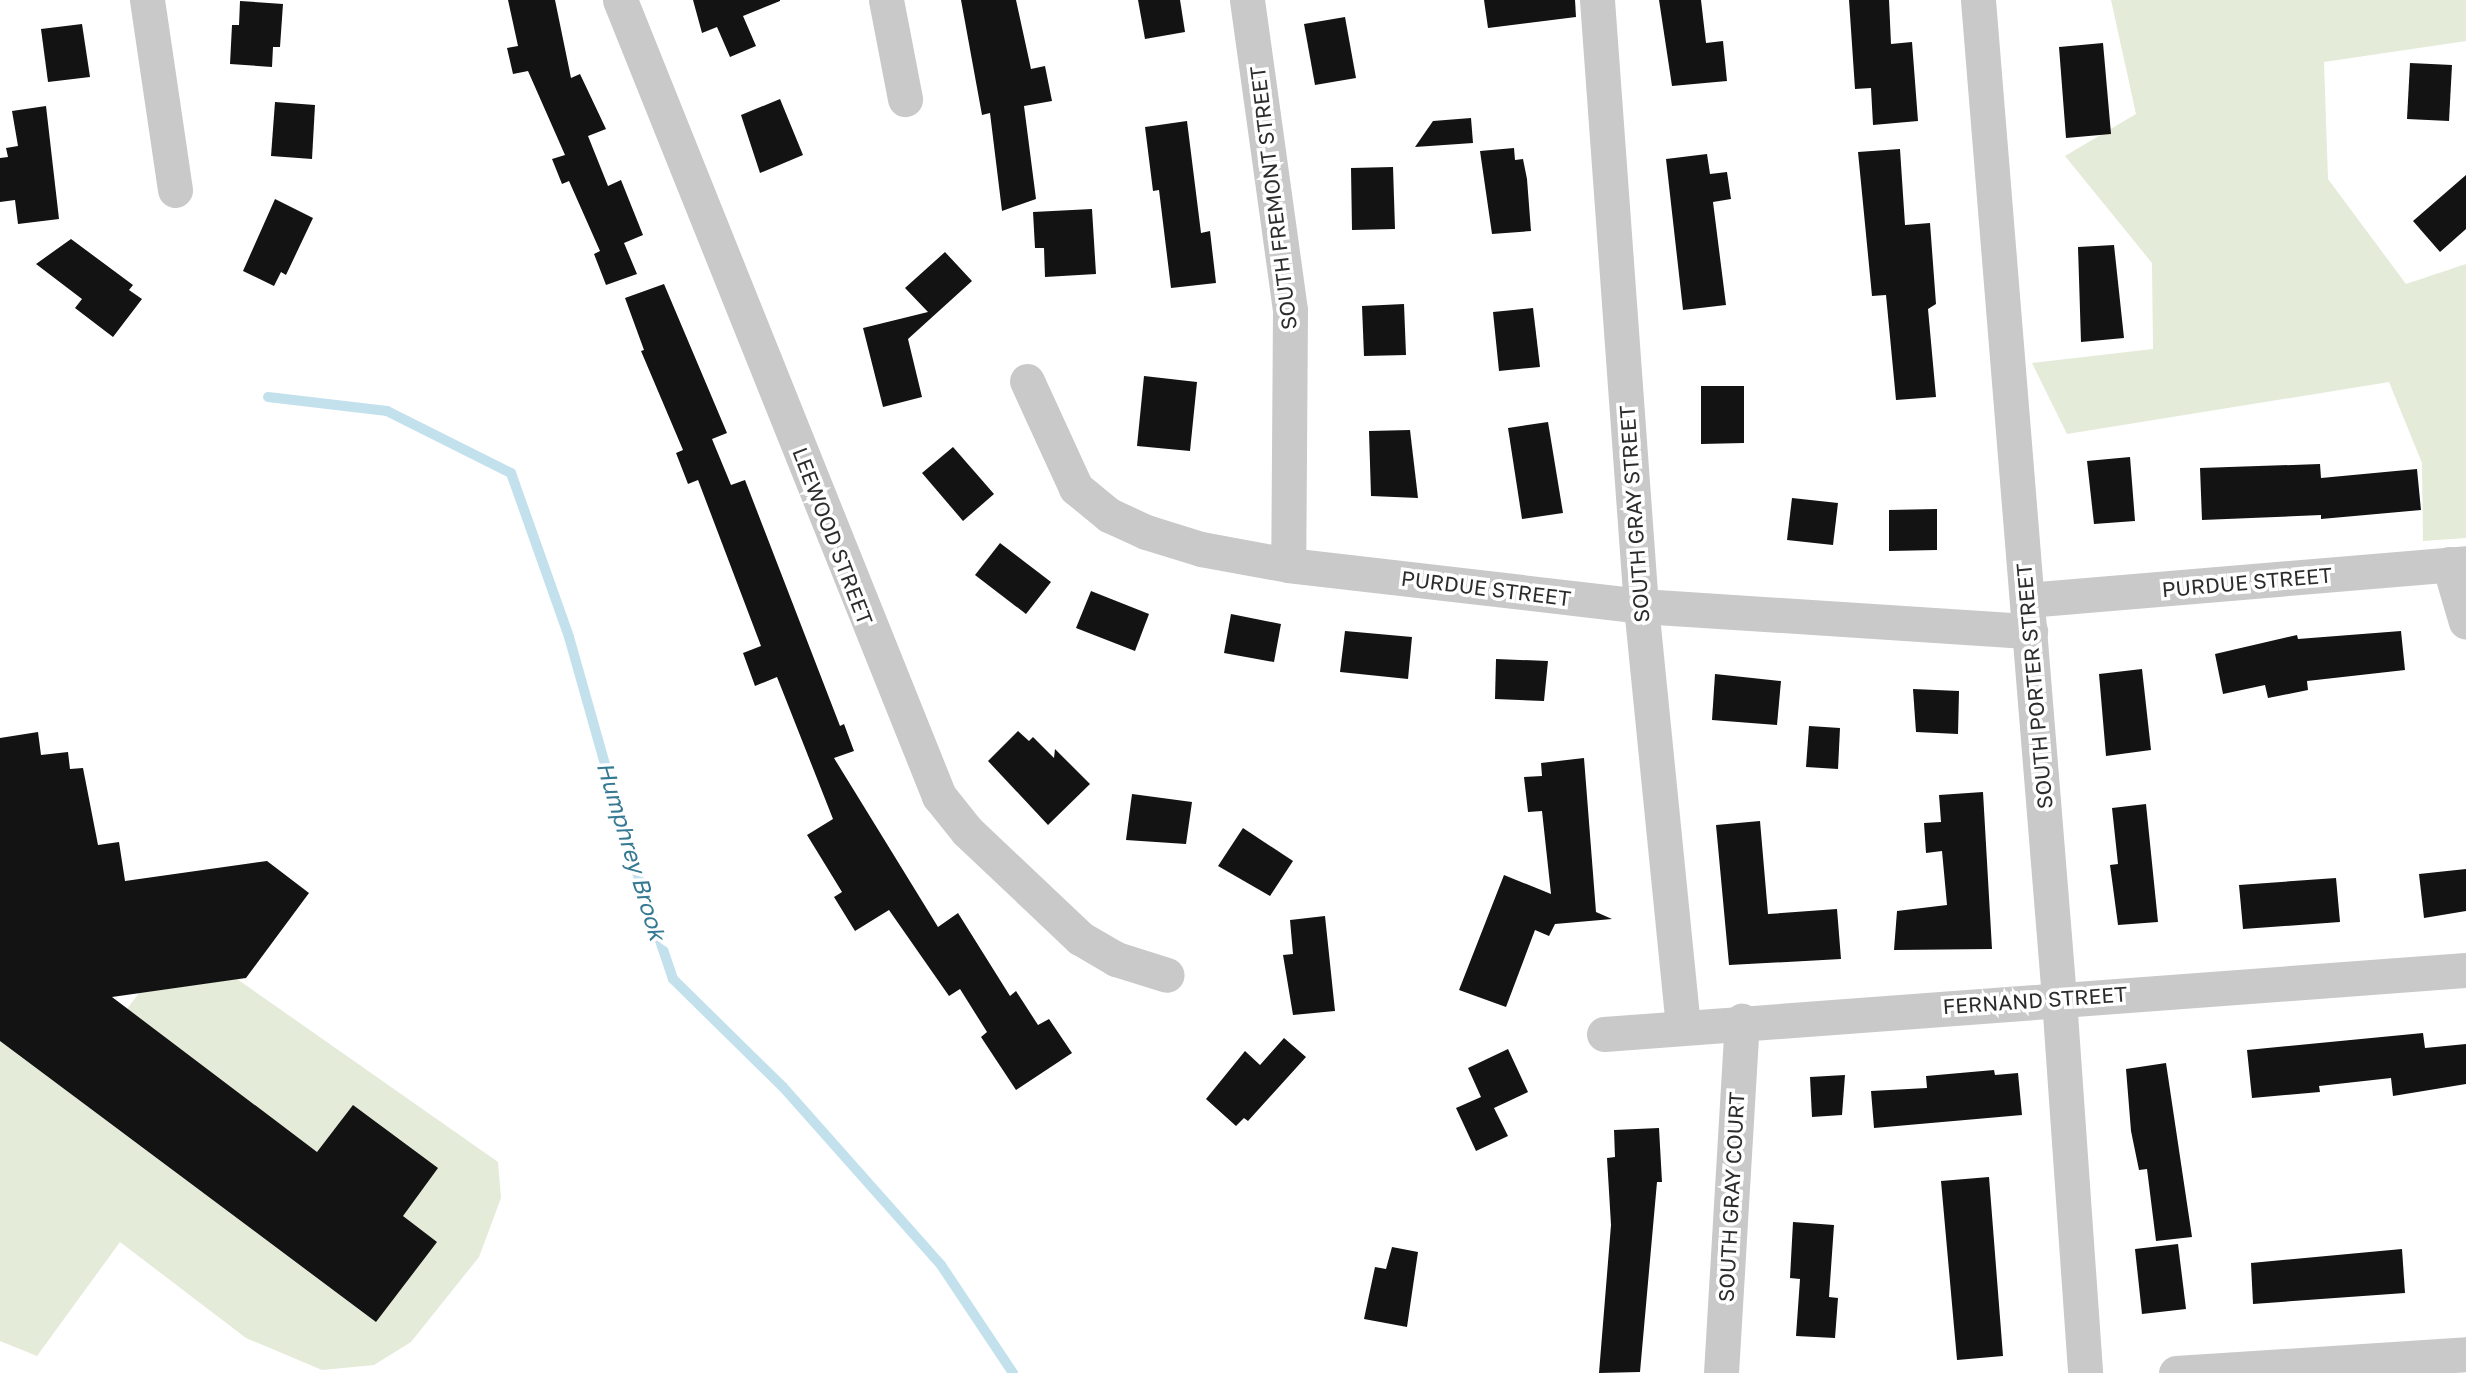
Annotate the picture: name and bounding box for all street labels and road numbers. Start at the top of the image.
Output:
street label: SOUTH FREMONT STREET [1244,65,1302,331]
street label: SOUTH GRAY STREET [1614,405,1654,623]
street label: LEEWOOD STREET [788,444,878,628]
street label: SOUTH PORTER STREET [2011,562,2057,810]
street label: PURDUE STREET [2161,562,2333,602]
street label: PURDUE STREET [1400,565,1572,611]
street label: FERNAND STREET [1942,981,2128,1019]
street label: SOUTH GRAY COURT [1713,1091,1749,1303]

